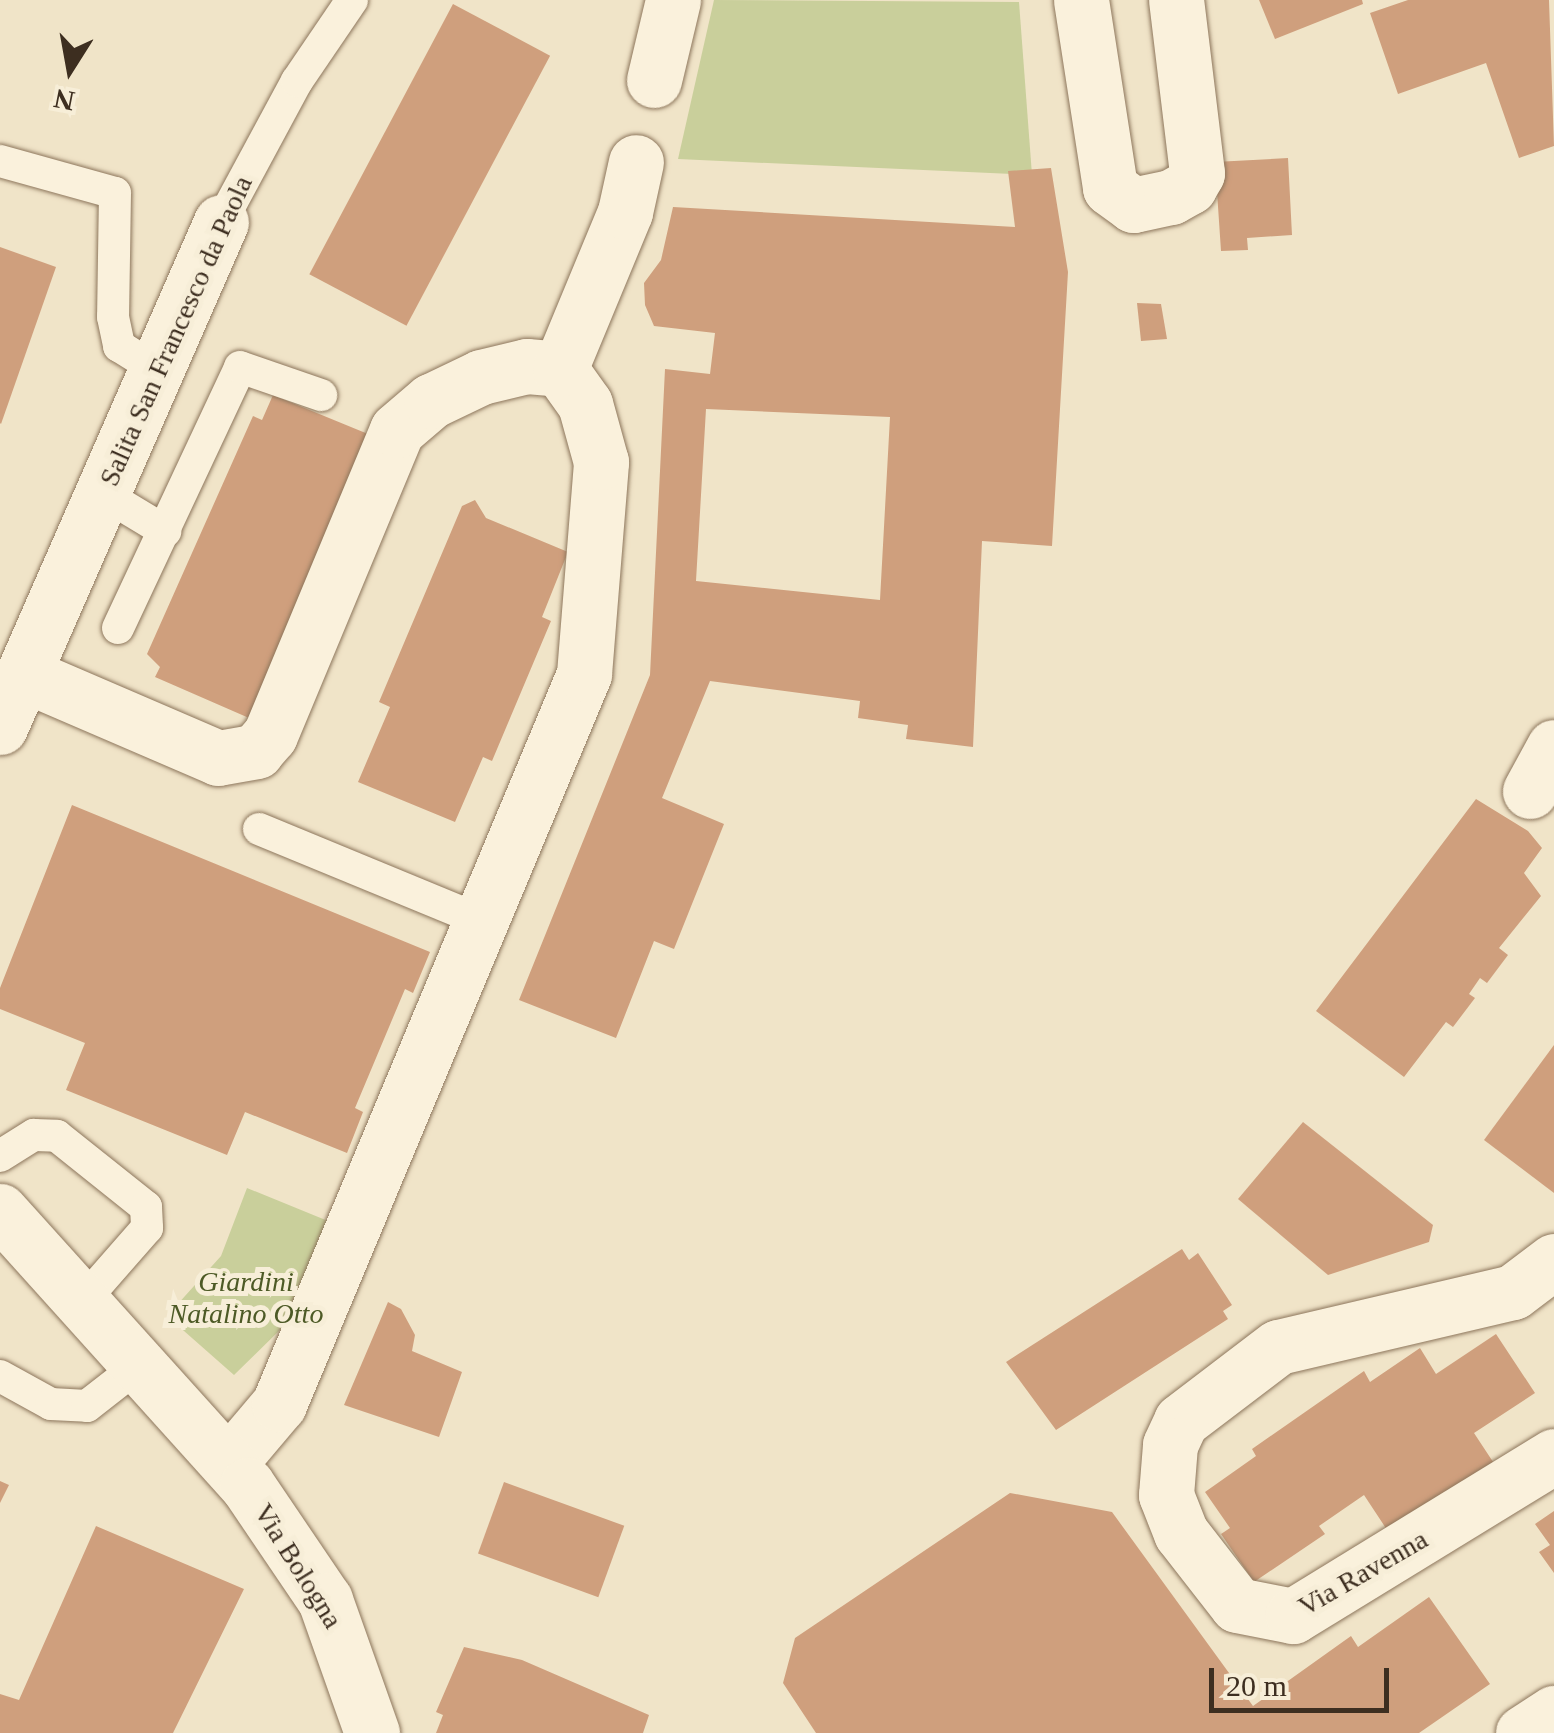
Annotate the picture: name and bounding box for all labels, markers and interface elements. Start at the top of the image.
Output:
north arrow [20,20,120,120]
text: N [51,83,77,117]
street label: Salita San Francesco da Paola [92,171,260,491]
park label: Giardini Natalino Otto [169,1265,323,1331]
street label: Via Bologna [246,1497,350,1635]
street label: Via Ravenna [1292,1523,1434,1623]
scale bar [1214,1648,1394,1710]
text: 20 m [1226,1669,1287,1702]

